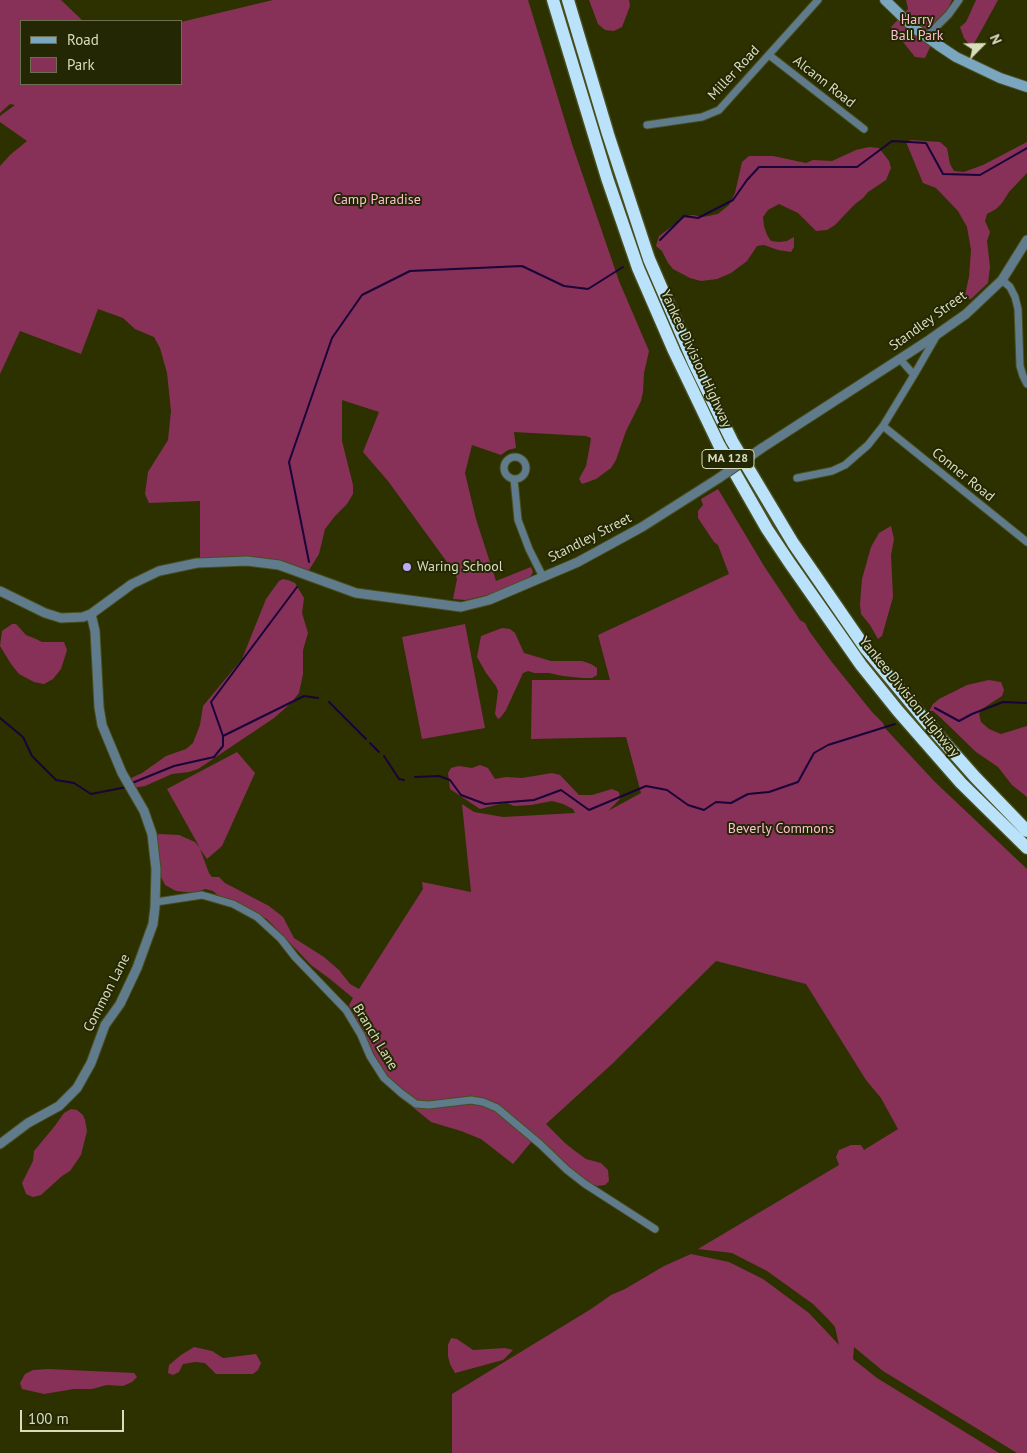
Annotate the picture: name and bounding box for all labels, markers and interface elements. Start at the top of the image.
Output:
park label: Harry Ball Park [891,12,943,44]
legend [20,20,182,85]
north arrow [957,20,1007,70]
text: Road [67,30,99,49]
text: N [986,31,1006,47]
street label: Miller Road [705,42,763,104]
street label: Alcann Road [790,53,858,111]
text: Park [67,55,95,74]
park label: Camp Paradise [333,192,421,208]
street label: Standley Street [886,287,970,355]
street label: Yankee Division Highway [657,288,735,430]
street label: Conner Road [928,445,998,505]
road number: MA 128 [702,449,754,468]
street label: Standley Street [546,510,634,566]
place label: Waring School [417,559,503,575]
marker: Waring School [401,561,413,573]
street label: Yankee Division Highway [855,634,963,760]
park label: Beverly Commons [728,821,834,837]
street label: Common Lane [80,951,134,1035]
street label: Branch Lane [349,1001,401,1073]
scale bar [22,1400,126,1432]
text: 100 m [28,1409,69,1428]

